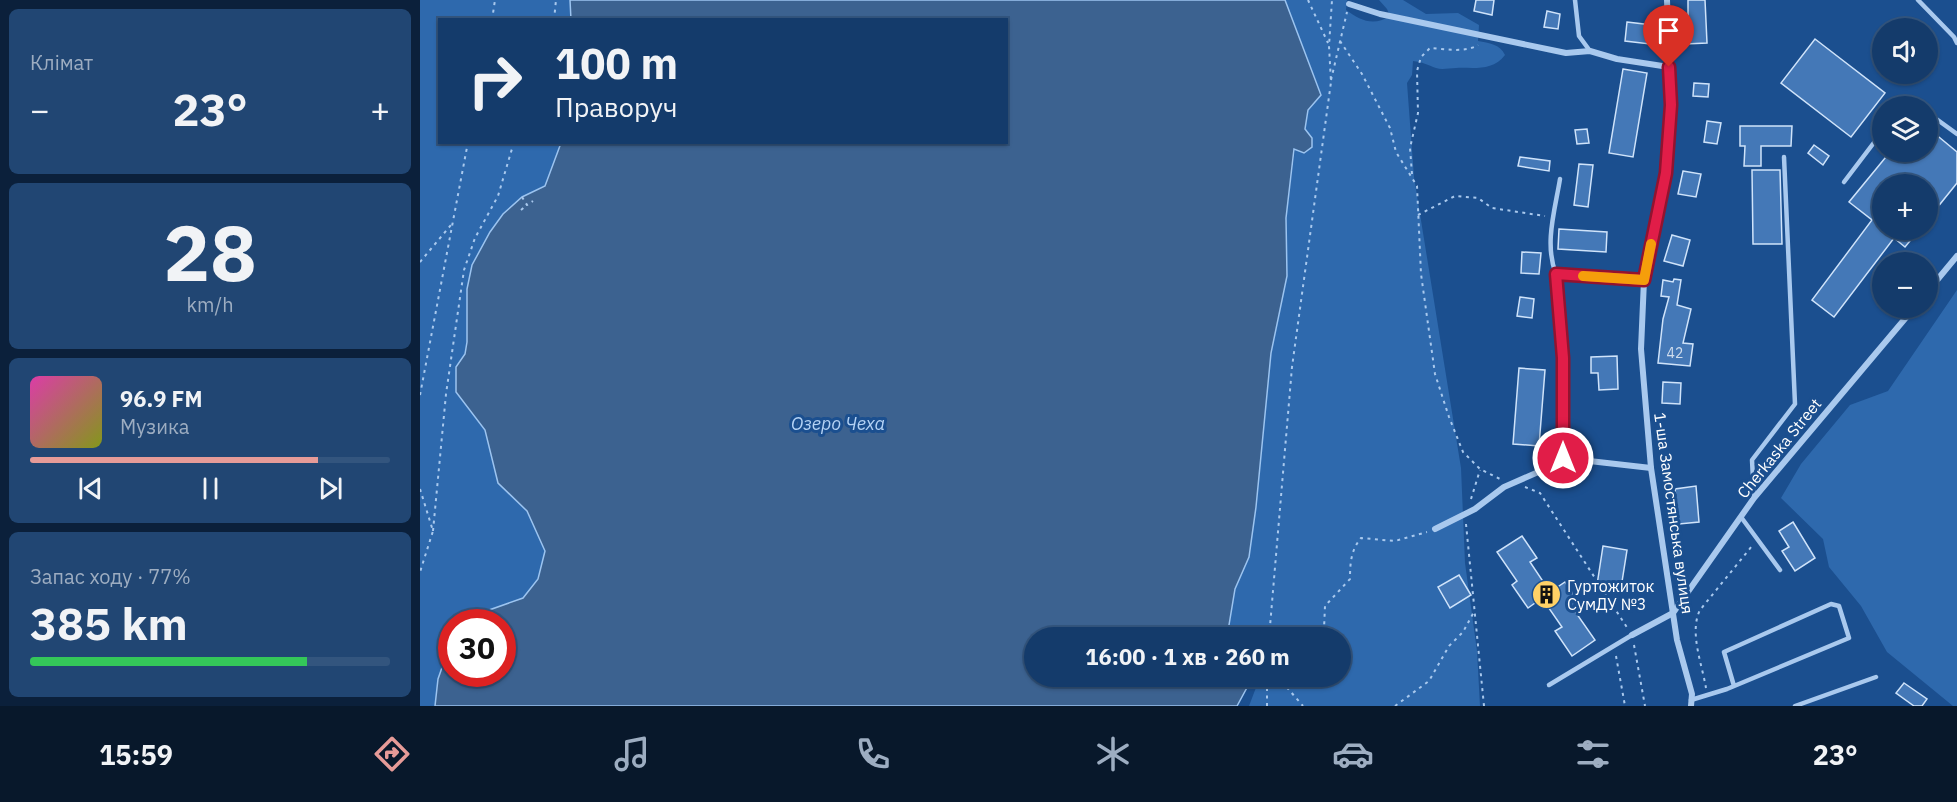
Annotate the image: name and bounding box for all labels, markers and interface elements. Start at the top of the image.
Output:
pin [1643,5,1694,67]
icon: arrive [1652,14,1685,47]
map controls [1872,18,1938,318]
button: sound [1872,18,1938,84]
text: 100 m [555,36,678,91]
icon: right [456,42,534,120]
text: Клімат [30,49,93,76]
text: 23° [172,80,248,138]
text: − [30,88,50,131]
text: + [370,88,390,131]
text: Праворуч [555,89,678,124]
button: layers [1872,96,1938,162]
button: + [1872,174,1938,240]
text: 28 [163,201,257,302]
button: − [1872,252,1938,318]
text: km/h [186,291,234,318]
house number: 42 [1667,344,1683,362]
text: 96.9 FM [120,384,203,413]
street label: Cherkaska Street [1733,394,1825,502]
street label: 1-ша Замостянська вулиця [1650,411,1698,615]
water label: Озеро Чеха [791,412,885,435]
text: Музика [120,413,189,440]
position arrow [1531,426,1595,490]
icon: previous [74,472,107,505]
icon: pause [194,472,227,505]
icon: next [314,472,347,505]
text: Запас ходу · 77% [30,563,191,590]
place label: Гуртожиток СумДУ №3 [1567,576,1654,614]
building icon: Гуртожиток СумДУ №3 [1530,579,1562,611]
text: 385 km [30,594,188,652]
speed limit sign: 30 [438,609,516,687]
text: 16:00 · 1 хв · 260 m [1085,642,1290,671]
icon: directions [371,733,413,775]
icon: music [611,733,653,775]
icon: phone [852,733,894,775]
icon: climate [1092,733,1134,775]
icon: car [1332,733,1374,775]
icon: filters [1572,733,1614,775]
text: 15:59 [99,737,173,772]
text: 23° [1813,737,1858,772]

